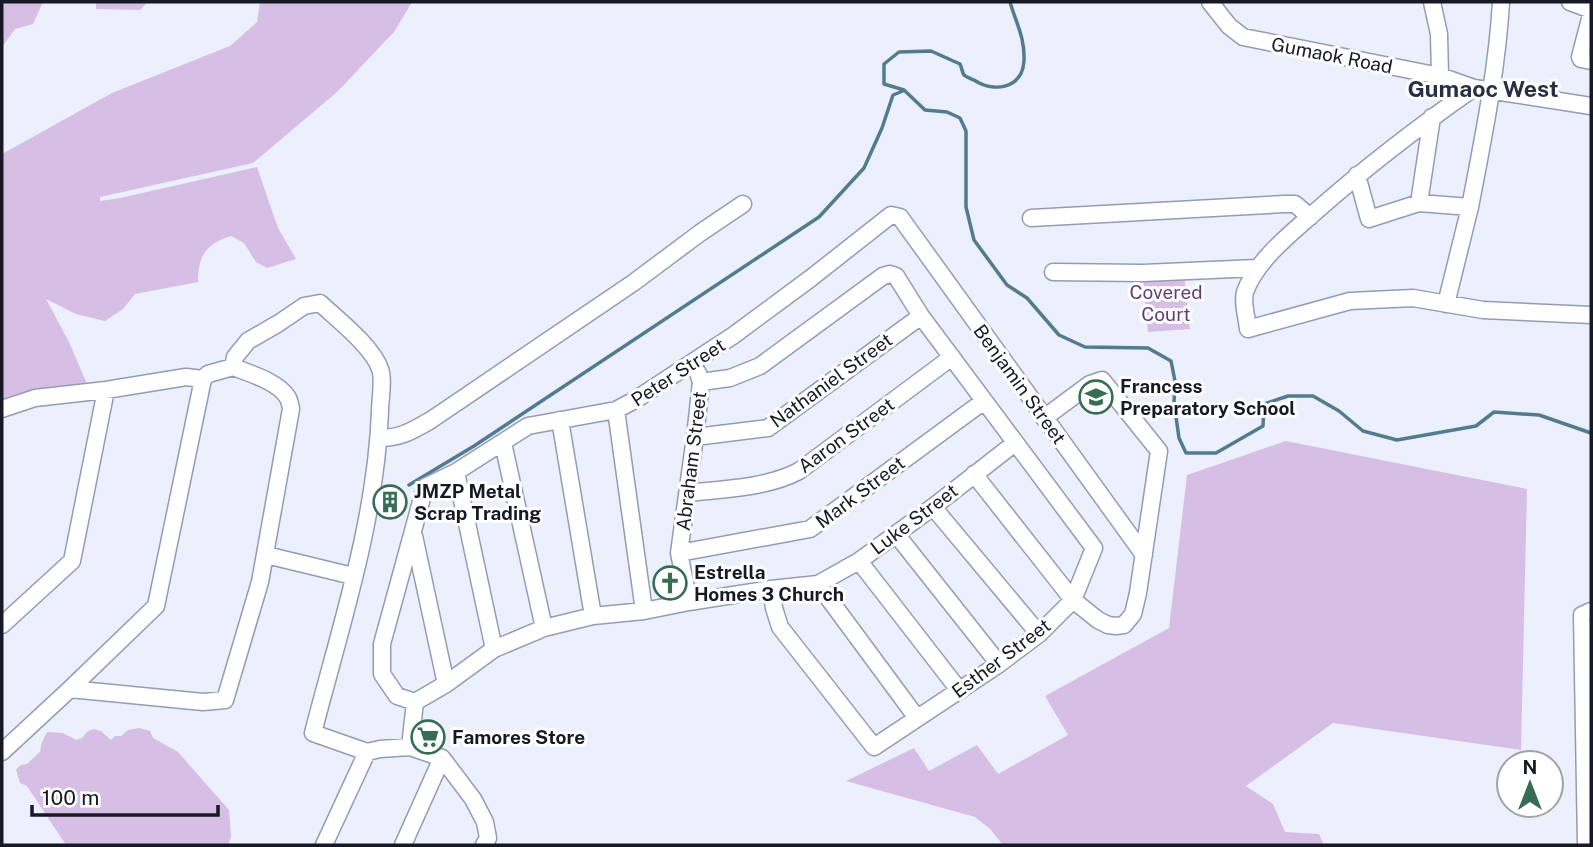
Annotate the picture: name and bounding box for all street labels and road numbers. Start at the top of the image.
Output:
street label: Gumaok Road [1270,32,1394,78]
street label: Benjamin Street [969,320,1071,448]
street label: Nathaniel Street [766,328,896,432]
street label: Peter Street [627,333,729,411]
street label: Abraham Street [672,390,710,532]
street label: Aaron Street [794,393,898,477]
street label: Mark Street [811,451,909,533]
street label: Luke Street [866,479,962,559]
street label: Esther Street [947,614,1055,702]

